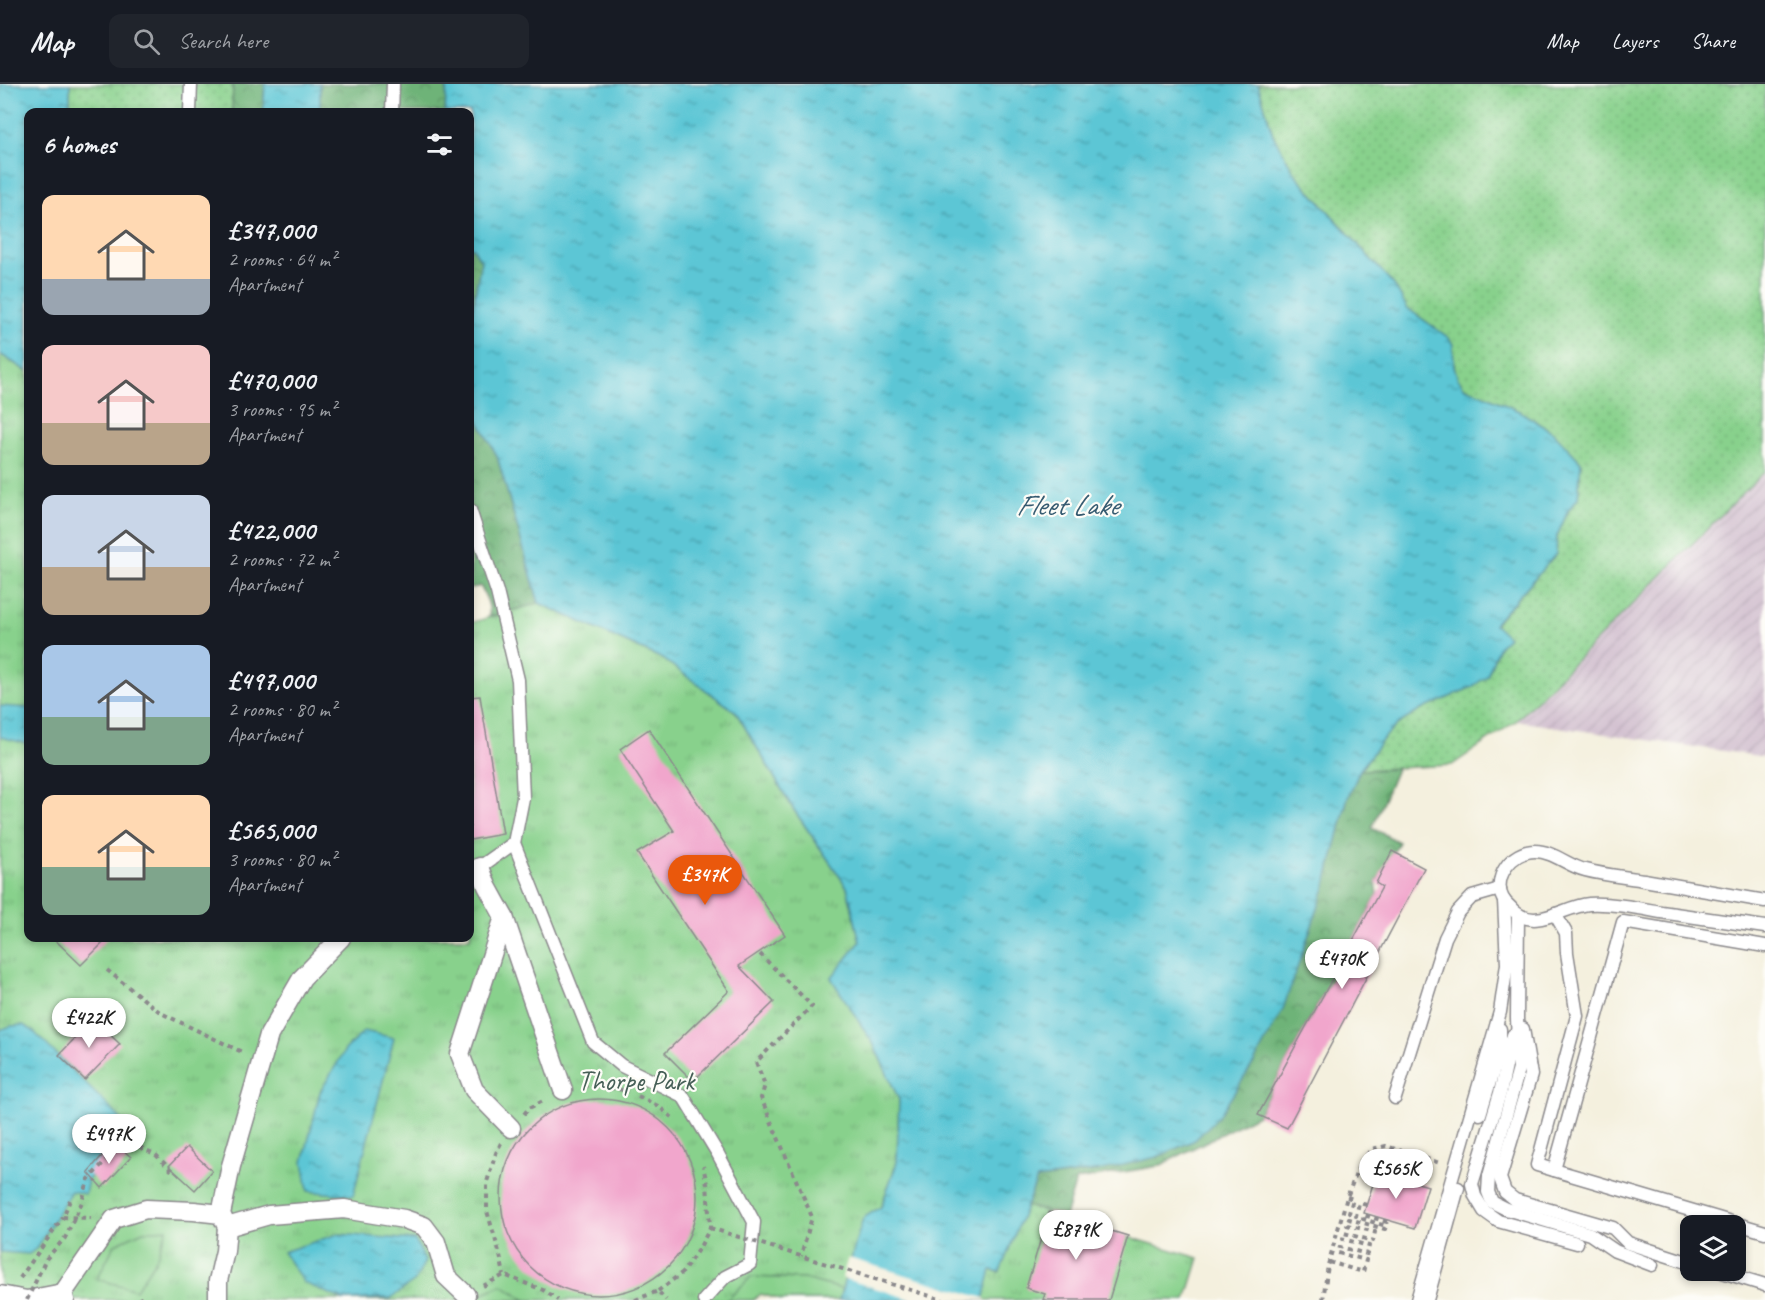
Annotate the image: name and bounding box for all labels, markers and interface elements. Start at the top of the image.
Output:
search box [109,14,529,68]
text: Map [30,24,73,59]
icon: search [130,25,163,58]
text: Search here [178,27,268,55]
text: Map [1546,28,1579,54]
text: Layers [1612,28,1658,54]
text: Share [1691,28,1735,54]
text: 6 homes [42,128,116,161]
icon: filters [423,128,456,161]
text: £347,000 [228,214,315,247]
icon: home [90,219,162,291]
text: 2 rooms · 64 m² [228,247,336,272]
text: Apartment [228,272,301,297]
text: £470,000 [228,364,315,397]
icon: home [90,369,162,441]
text: 3 rooms · 95 m² [228,397,336,422]
text: Apartment [228,422,301,447]
water label: Fleet Lake [1016,486,1122,524]
text: £422,000 [228,514,315,547]
icon: home [90,519,162,591]
text: 2 rooms · 72 m² [228,547,336,572]
text: Apartment [228,572,301,597]
text: £497,000 [228,664,315,697]
icon: home [90,669,162,741]
text: 2 rooms · 80 m² [228,697,336,722]
text: Apartment [228,722,301,747]
text: £565,000 [228,814,315,847]
icon: home [90,819,162,891]
text: 3 rooms · 80 m² [228,847,336,872]
pin: £347K [663,855,747,906]
text: £347K [682,862,728,887]
text: Apartment [228,872,301,897]
pin: £470K [1300,939,1384,990]
text: £470K [1319,946,1365,971]
pin: £422K [47,998,131,1049]
text: £422K [66,1005,112,1030]
park label: Thorpe Park [578,1063,696,1098]
pin: £497K [67,1114,151,1165]
text: £497K [86,1121,132,1146]
pin: £565K [1354,1149,1438,1200]
text: £565K [1373,1156,1419,1181]
pin: £879K [1034,1210,1118,1261]
map controls [1680,1215,1746,1281]
button: layers [1680,1215,1746,1281]
text: £879K [1053,1217,1099,1242]

